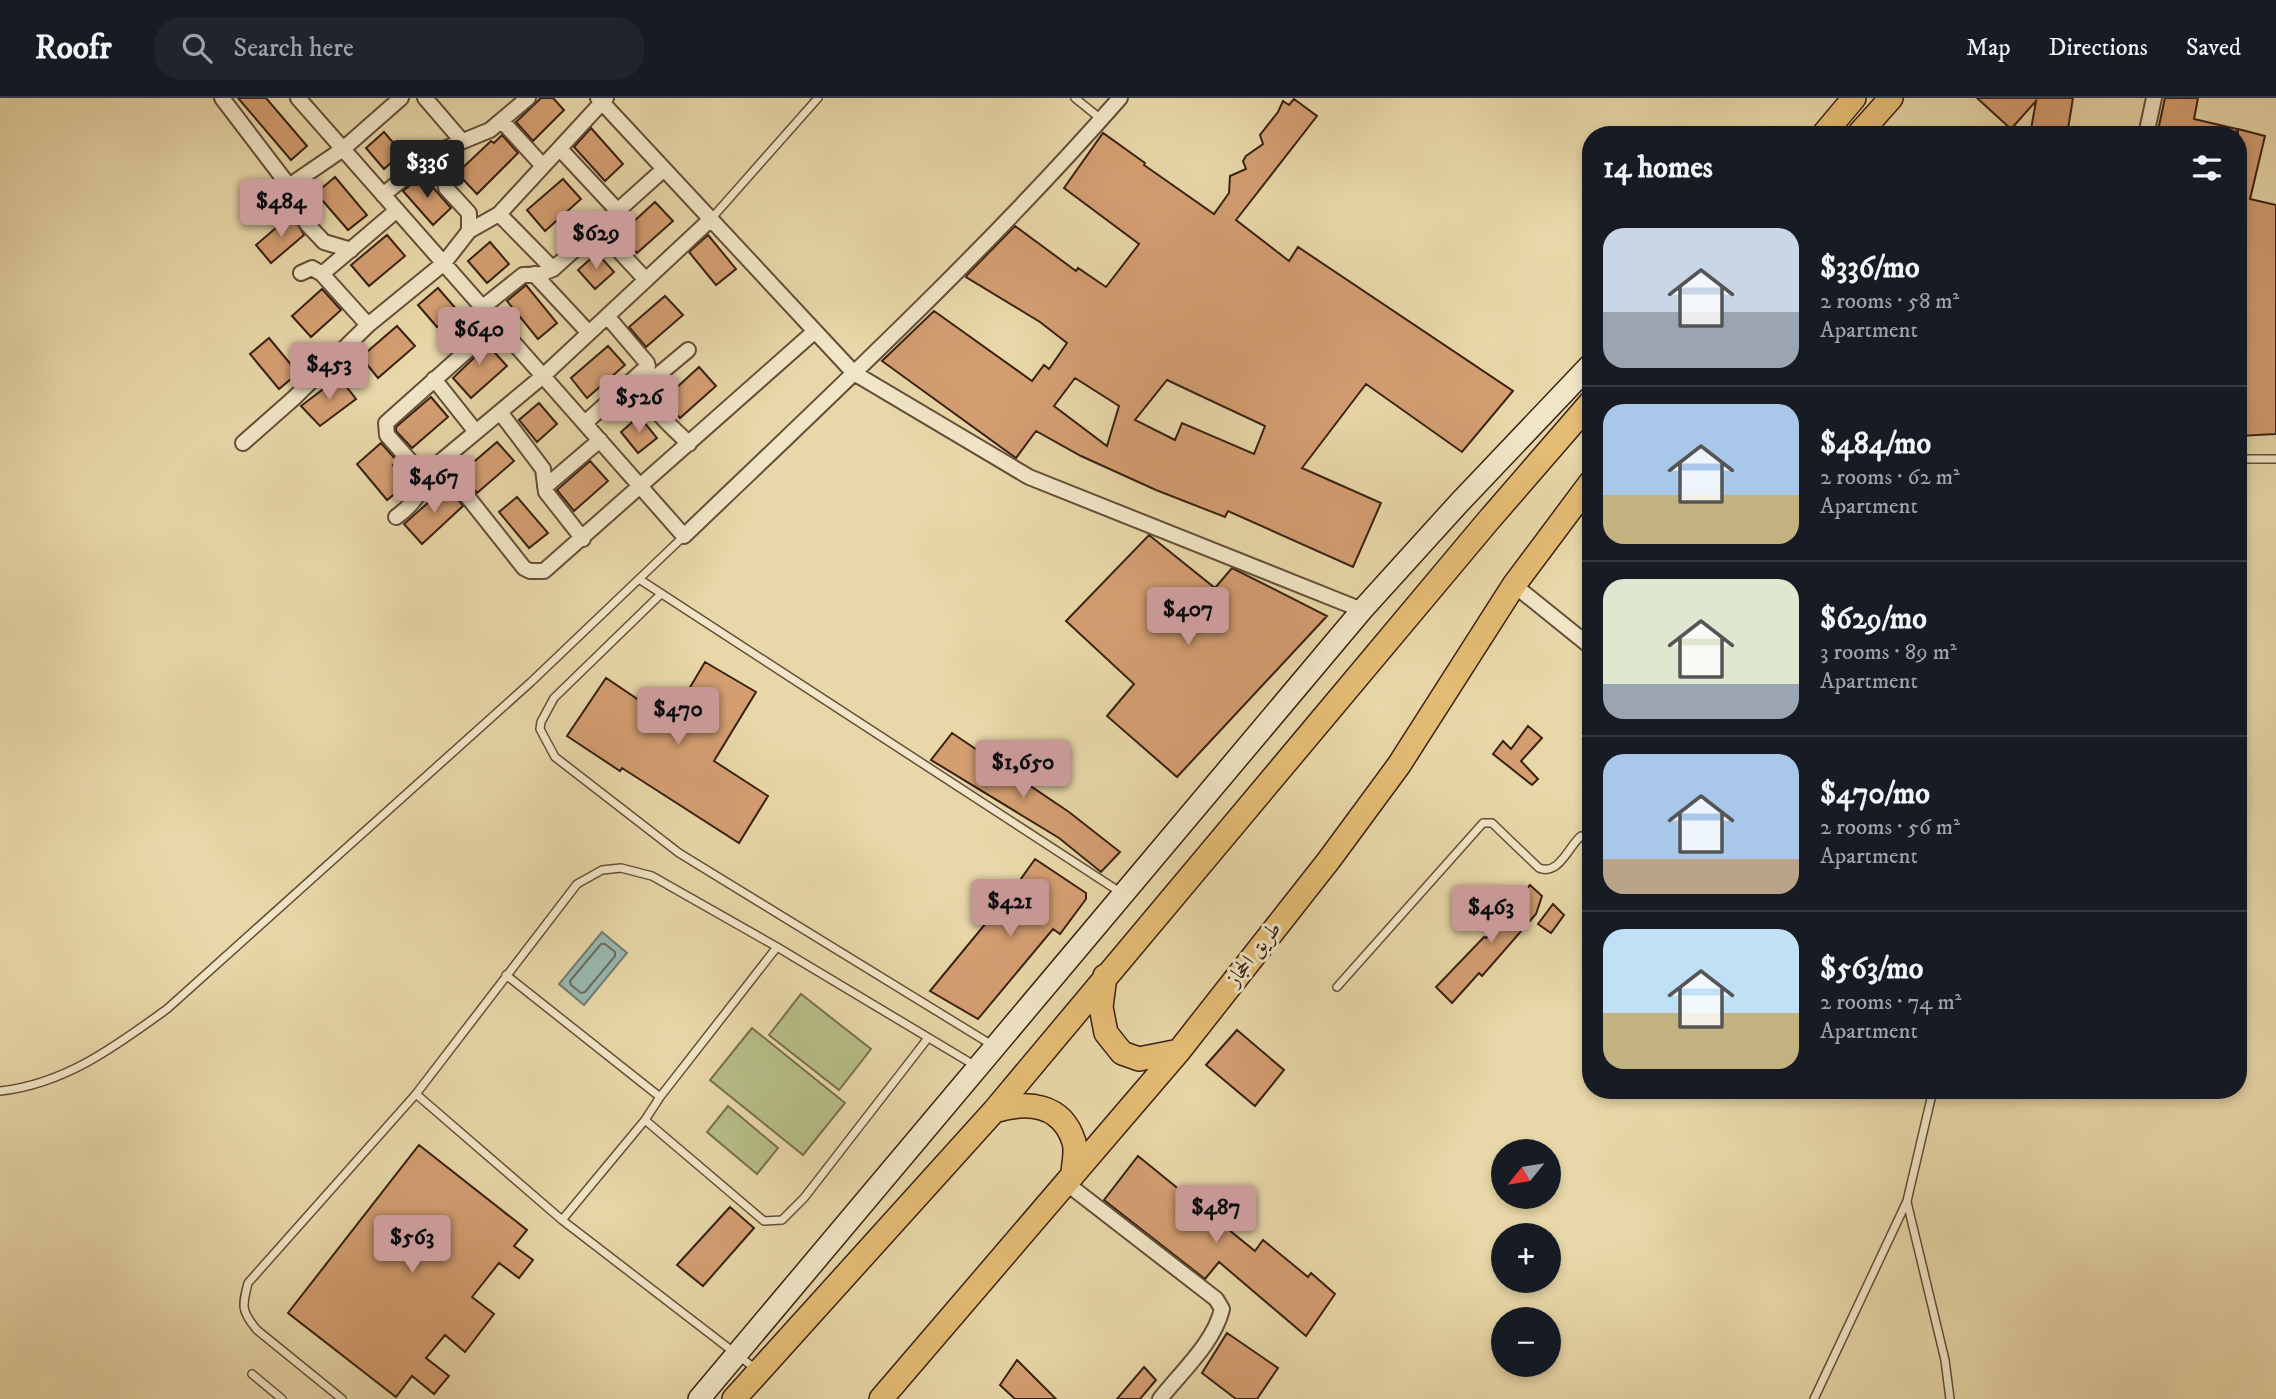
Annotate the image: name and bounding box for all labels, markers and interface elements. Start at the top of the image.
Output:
search box [154,17,644,80]
text: Roofr [35,28,112,69]
icon: search [178,29,216,67]
text: Search here [234,32,354,65]
text: Map [1966,33,2011,63]
text: Directions [2049,33,2148,63]
text: Saved [2186,33,2241,63]
pin: $336 [386,140,468,200]
text: $336 [406,148,448,177]
icon: filters [2188,149,2226,187]
text: 14 homes [1603,150,1713,187]
pin: $484 [240,180,322,239]
text: $484 [256,187,306,216]
pin: $629 [555,212,637,271]
text: $629 [572,219,620,248]
text: $336/mo [1820,250,1920,287]
icon: home [1659,256,1743,340]
text: 2 rooms · 58 m² [1820,287,1959,316]
pin: $640 [438,308,520,367]
text: $640 [454,315,504,344]
text: Apartment [1820,316,1918,345]
pin: $453 [288,342,370,402]
text: $453 [306,350,352,379]
pin: $526 [598,376,680,435]
text: $526 [615,383,663,412]
text: $484/mo [1820,426,1931,463]
icon: home [1659,432,1743,516]
pin: $467 [393,456,475,515]
text: $467 [409,463,459,492]
text: 2 rooms · 62 m² [1820,463,1960,492]
text: Apartment [1820,492,1918,521]
pin: $407 [1147,588,1229,647]
text: $407 [1163,595,1213,624]
text: $629/mo [1820,601,1927,638]
icon: home [1659,607,1743,691]
text: 3 rooms · 89 m² [1820,638,1957,667]
text: Apartment [1820,667,1918,696]
pin: $470 [637,688,719,747]
text: $470 [653,695,703,724]
pin: $1,650 [966,740,1080,800]
text: $1,650 [992,748,1054,777]
text: $470/mo [1820,776,1930,813]
icon: home [1659,782,1743,866]
text: 2 rooms · 56 m² [1820,813,1960,842]
text: Apartment [1820,842,1918,871]
pin: $421 [969,880,1051,939]
pin: $463 [1450,886,1532,945]
text: $421 [987,887,1033,916]
text: $463 [1468,893,1514,922]
street label: طريق الحجاز [1220,917,1287,993]
text: $563/mo [1820,951,1923,988]
icon: home [1659,957,1743,1041]
text: 2 rooms · 74 m² [1820,988,1961,1017]
text: Apartment [1820,1017,1918,1046]
north arrow [1491,1139,1561,1209]
map controls [1491,1139,1561,1377]
pin: $487 [1175,1186,1257,1245]
text: $487 [1191,1193,1241,1222]
pin: $563 [371,1216,453,1275]
text: $563 [390,1223,434,1252]
button: + [1491,1223,1561,1293]
button: − [1491,1307,1561,1377]

